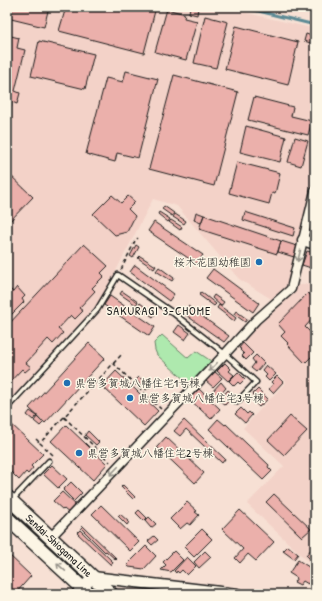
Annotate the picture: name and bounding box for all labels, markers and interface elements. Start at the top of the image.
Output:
one-way arrow [295,249,302,262]
place label: 桜木花園幼稚園 [174,255,251,269]
marker: 桜木花園幼稚園 [254,257,264,267]
district label: SAKURAGI 3-CHOME [107,302,211,319]
one-way arrow [208,362,218,372]
place label: 県営多賀城八幡住宅1号棟 [75,376,200,390]
marker: 県営多賀城八幡住宅1号棟 [62,378,72,388]
place label: 県営多賀城八幡住宅3号棟 [138,391,264,405]
marker: 県営多賀城八幡住宅3号棟 [125,393,135,403]
place label: 県営多賀城八幡住宅2号棟 [87,446,213,460]
marker: 県営多賀城八幡住宅2号棟 [74,448,84,458]
one-way arrow [109,466,118,476]
street label: Sendai-Shiogama Line [23,511,96,580]
one-way arrow [55,563,66,572]

